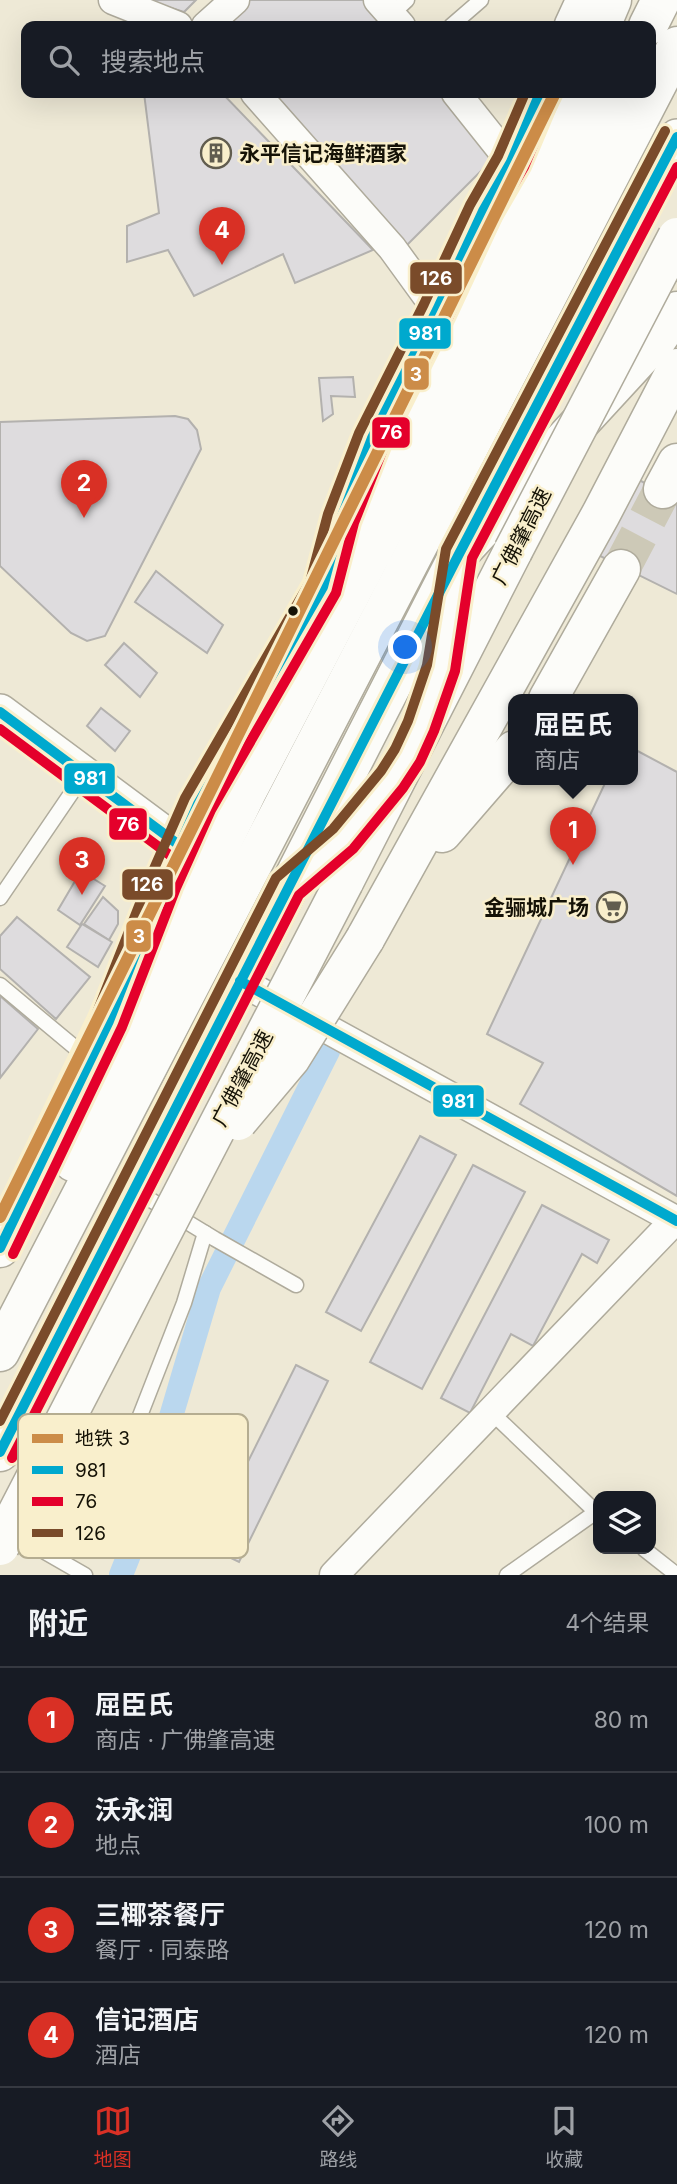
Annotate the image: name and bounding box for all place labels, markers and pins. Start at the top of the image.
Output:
building icon: 永平信记海鲜酒家 [199,136,233,170]
place label: 永平信记海鲜酒家 [239,141,407,166]
pin: 4 [199,207,245,265]
pin: 2 [61,460,107,518]
unlabelled marker [286,604,300,618]
pin: 1 [550,807,596,865]
pin: 3 [59,837,105,895]
supermarket icon: 金骊城广场 [595,890,629,924]
place label: 金骊城广场 [484,895,589,920]

